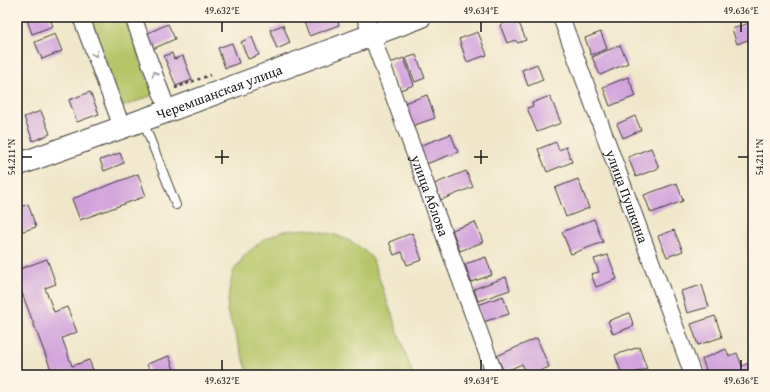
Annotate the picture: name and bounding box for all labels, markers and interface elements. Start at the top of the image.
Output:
text: 49.632°E [204,3,240,18]
text: 49.634°E [463,3,499,18]
text: 49.636°E [723,3,759,18]
one-way arrow [90,50,98,57]
street label: Черемшанская улица [153,59,285,124]
one-way arrow [151,71,159,78]
text: 54.211°N [4,138,19,175]
text: 54.211°N [752,138,767,175]
street label: улица Пушкина [600,146,654,246]
street label: улица Аблова [406,151,454,239]
text: 49.632°E [204,373,240,388]
text: 49.634°E [463,373,499,388]
text: 49.636°E [723,373,759,388]

